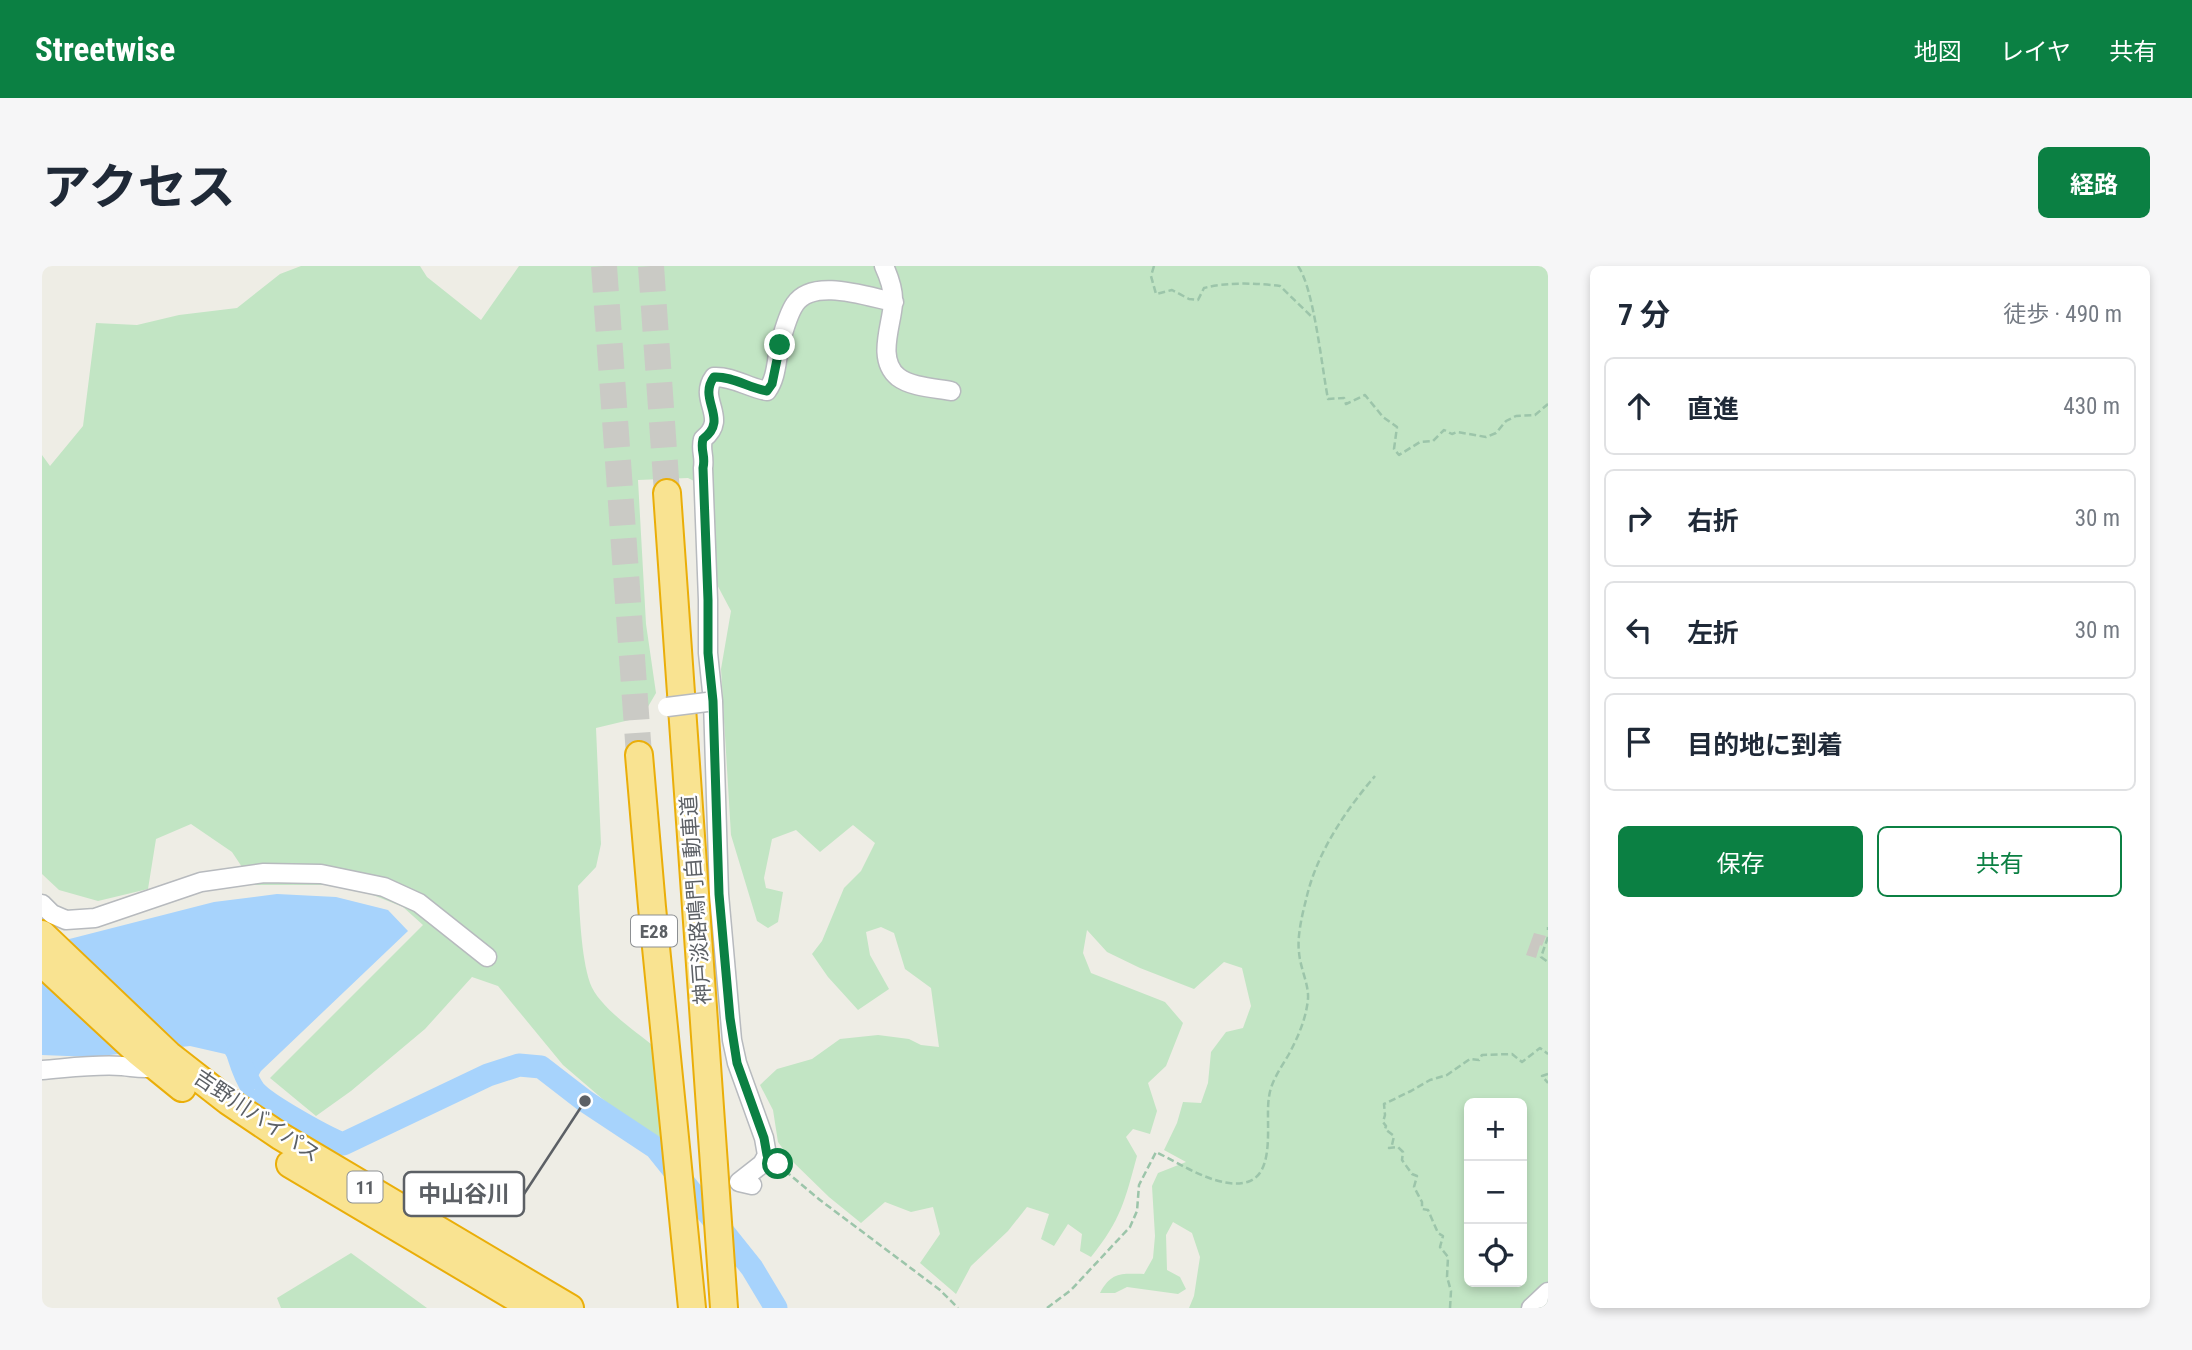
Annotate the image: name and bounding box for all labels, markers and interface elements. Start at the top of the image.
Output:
text: Streetwise [35,30,175,69]
text: 地図 [1914,38,1962,66]
text: レイヤ [2000,38,2071,66]
text: 共有 [2109,38,2157,66]
button: 経路 [2038,147,2150,218]
text: アクセス [42,159,236,216]
text: 7 分 [1618,297,1670,332]
text: 徒歩 · 490 m [2003,301,2122,328]
route end [764,329,795,360]
icon: ahead [1620,387,1658,425]
text: 430 m [2063,393,2120,420]
text: 直進 [1687,394,1739,424]
icon: right [1620,499,1658,537]
text: 30 m [2075,505,2120,532]
text: 右折 [1687,506,1739,536]
icon: left [1620,611,1658,649]
text: 30 m [2075,617,2120,644]
text: 左折 [1687,618,1739,648]
icon: arrive [1620,723,1658,761]
text: 目的地に到着 [1687,730,1843,760]
street label: 神戸淡路鳴門自動車道 [677,794,715,1006]
button: 保存 [1618,826,1863,897]
button: 共有 [1877,826,2122,897]
road number: E28 [631,916,677,946]
street label: 吉野川バイパス [190,1065,324,1167]
map controls [1464,1098,1527,1287]
button: + [1464,1098,1527,1161]
route start [762,1148,793,1179]
button: − [1464,1161,1527,1224]
road number: 11 [348,1172,382,1203]
callout: 中山谷川 [404,1172,524,1216]
text: 中山谷川 [418,1181,510,1208]
button: locate [1464,1224,1527,1287]

